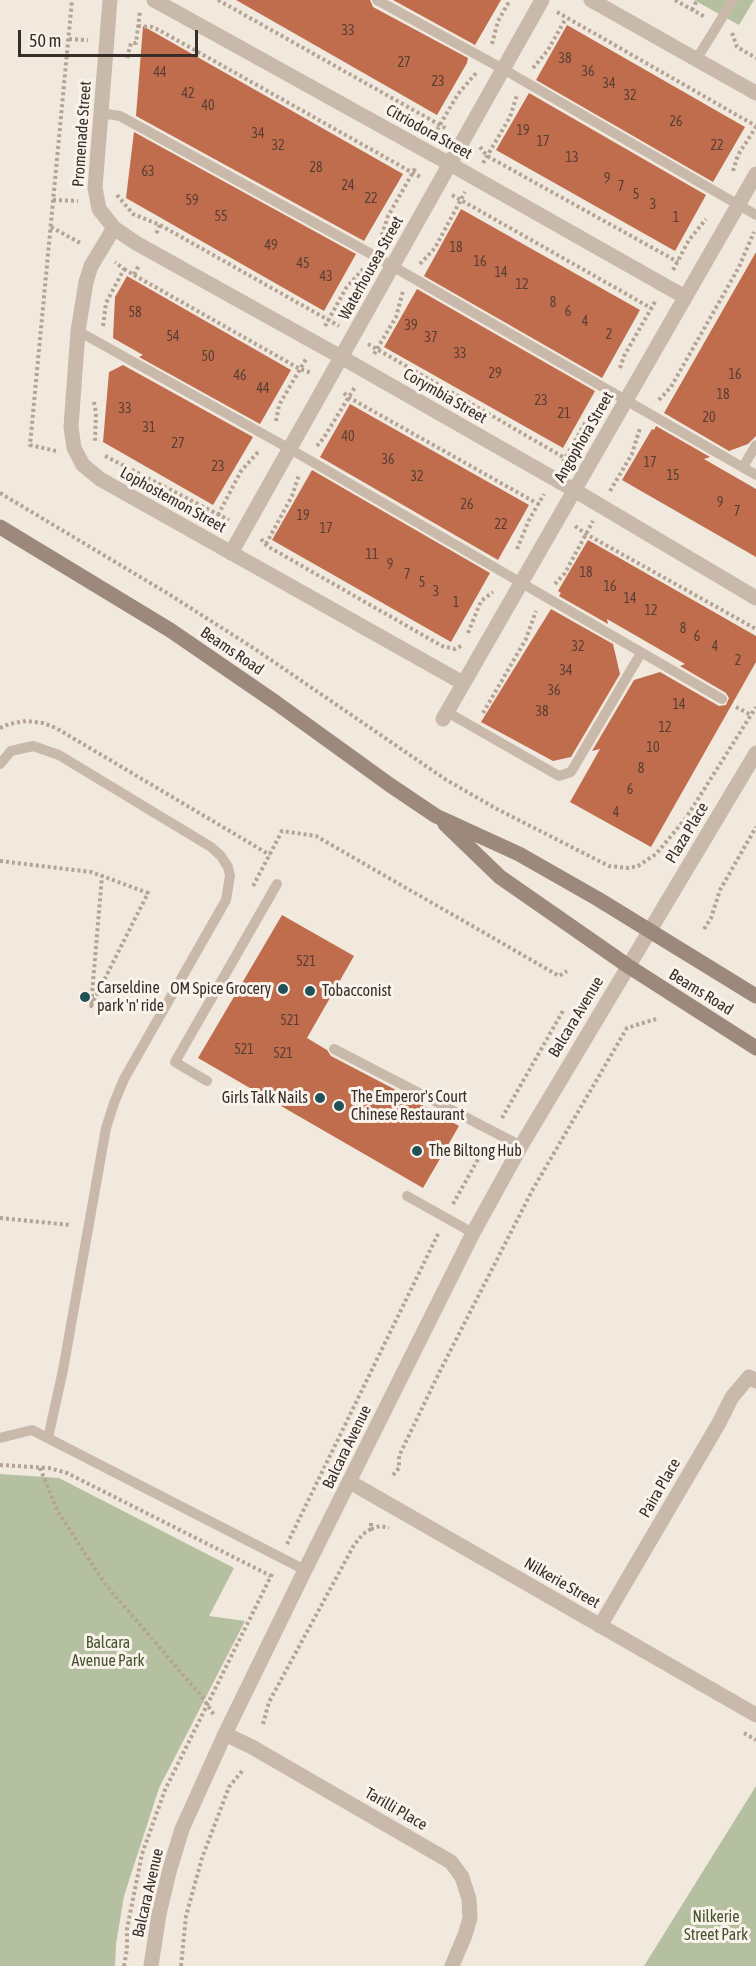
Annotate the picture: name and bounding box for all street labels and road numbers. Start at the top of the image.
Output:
street label: Promenade Street [69,80,95,188]
street label: Citriodora Street [383,100,475,164]
street label: Waterhousea Street [335,213,407,323]
street label: Corymbia Street [400,364,490,428]
street label: Angophora Street [550,388,618,486]
street label: Lophostemon Street [117,463,229,537]
street label: Beams Road [197,623,267,679]
street label: Plaza Place [661,799,713,867]
street label: Beams Road [665,965,737,1019]
street label: Balcara Avenue [544,973,608,1061]
street label: Balcara Avenue [318,1402,376,1492]
street label: Paira Place [635,1455,685,1521]
street label: Nilkerie Street [521,1554,603,1612]
street label: Tarilli Place [361,1783,431,1835]
street label: Balcara Avenue [128,1847,168,1939]

